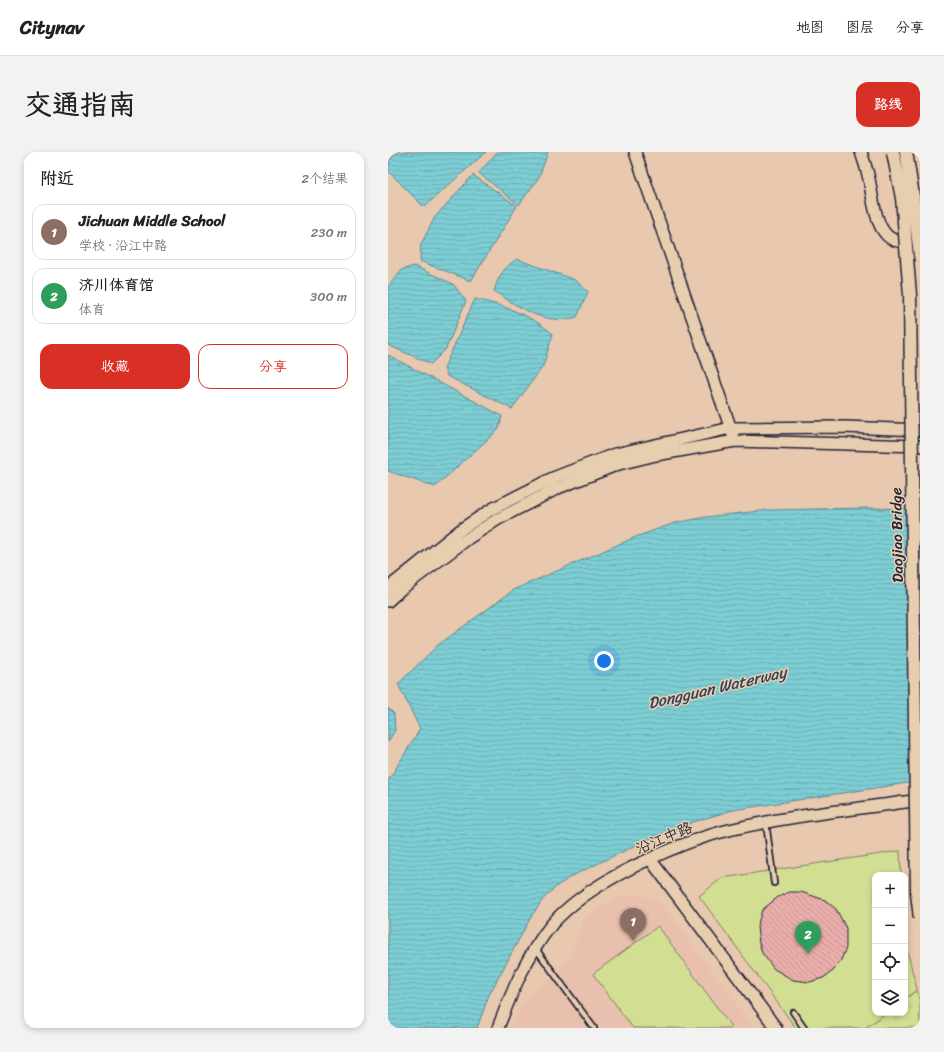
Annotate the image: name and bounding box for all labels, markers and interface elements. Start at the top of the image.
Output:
text: Citynav [20,11,84,44]
text: 地图 [796,15,824,40]
text: 图层 [846,15,874,40]
text: 分享 [896,15,924,40]
text: 交通指南 [24,80,136,129]
button: 路线 [856,82,920,127]
text: 附近 [40,163,74,193]
text: 2个结果 [301,167,348,190]
text: Jichuan Middle School [79,208,225,234]
text: 1 [51,221,57,244]
text: 230 m [311,221,347,244]
text: 学校 · 沿江中路 [79,234,167,257]
text: 济川体育馆 [79,272,154,298]
text: 2 [50,285,58,308]
text: 300 m [310,285,347,308]
text: 体育 [79,298,105,321]
button: 收藏 [40,344,190,389]
button: 分享 [198,344,348,389]
street label: Daojiao Bridge [883,487,911,583]
your location [594,651,614,671]
water label: Dongguan Waterway [645,657,792,718]
street label: 沿江中路 [631,814,697,862]
map controls [872,872,908,1016]
button: + [872,872,908,908]
pin: 1 [620,908,646,941]
button: − [872,908,908,944]
pin: 2 [795,921,821,954]
button: locate [872,944,908,980]
button: layers [872,980,908,1016]

